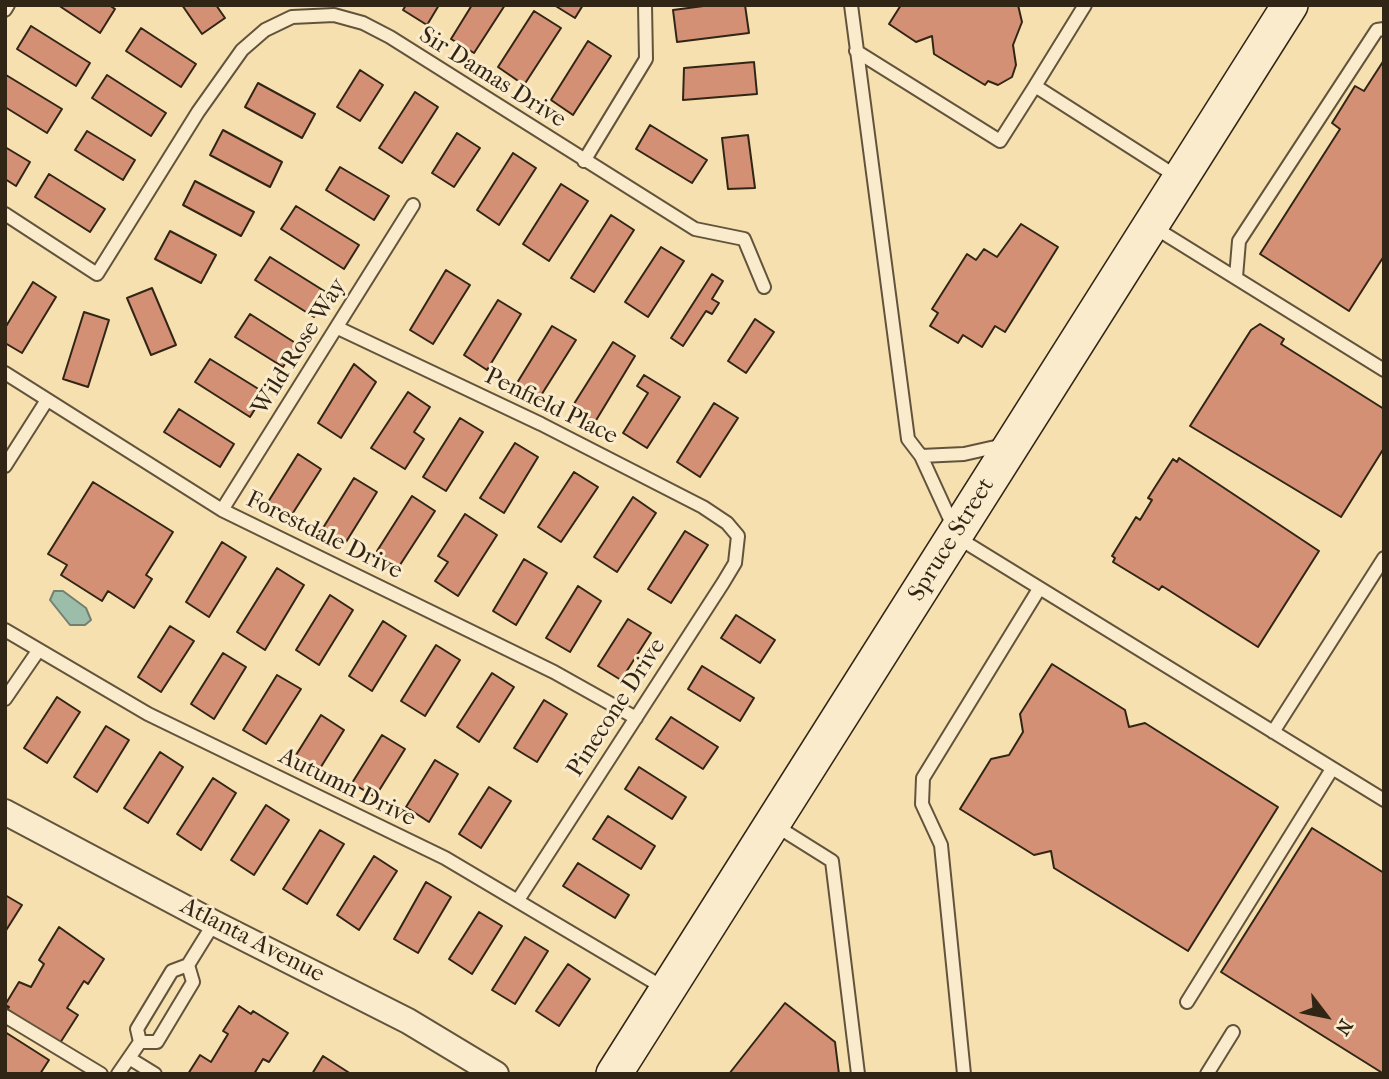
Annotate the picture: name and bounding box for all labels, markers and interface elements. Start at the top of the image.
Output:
street label: Sir Damas Drive [413,21,571,135]
street label: Wild Rose Way [247,273,353,421]
street label: Penfield Place [480,362,622,452]
street label: Spruce Street [903,473,1001,607]
street label: Forestdale Drive [241,486,407,586]
street label: Pinecone Drive [562,633,672,783]
street label: Autumn Drive [274,742,420,834]
street label: Atlanta Avenue [175,892,329,990]
north arrow [1291,981,1361,1051]
text: N [1331,1015,1357,1039]

